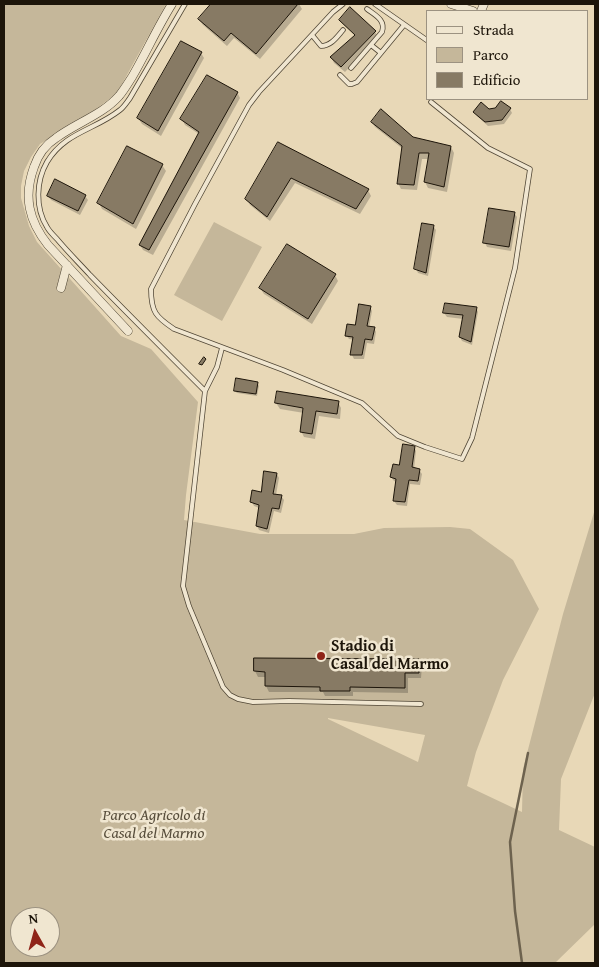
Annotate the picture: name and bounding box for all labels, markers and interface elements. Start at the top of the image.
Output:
legend [426,10,589,100]
text: Strada [473,19,514,40]
text: Parco [473,44,508,65]
text: Edificio [473,69,520,90]
place label: Stadio di Casal del Marmo [331,637,449,675]
marker: Stadio di Casal del Marmo [315,650,327,662]
park label: Parco Agricolo di Casal del Marmo [103,806,205,844]
north arrow [10,907,60,957]
text: N [27,908,39,929]

